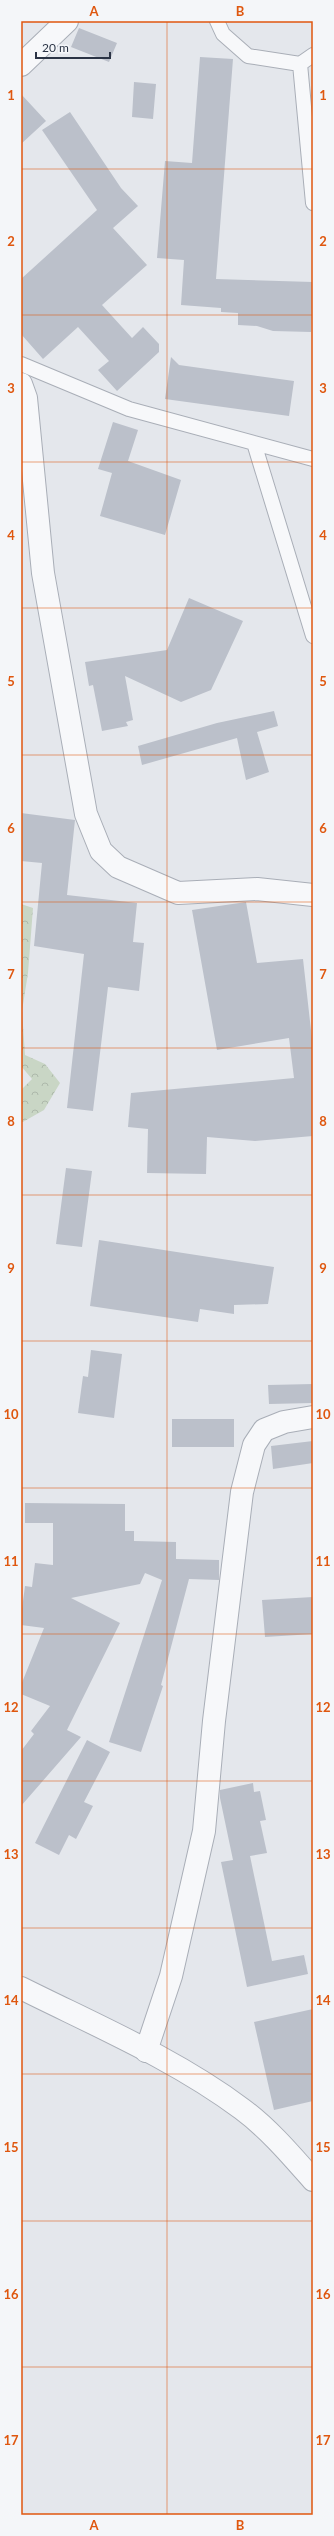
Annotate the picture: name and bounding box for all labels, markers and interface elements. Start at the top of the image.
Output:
text: A [88,3,99,19]
text: B [236,3,245,19]
scale bar [36,34,110,60]
text: 20 m [42,40,69,55]
text: 1 [7,87,15,103]
text: 1 [319,87,327,103]
text: 2 [7,233,15,249]
text: 2 [319,233,327,249]
text: 3 [7,380,15,396]
text: 3 [319,380,327,396]
text: 4 [7,527,15,543]
text: 4 [319,527,327,543]
text: 5 [7,673,15,689]
text: 5 [319,673,327,689]
text: 6 [7,820,15,836]
text: 6 [319,820,327,836]
text: 7 [7,966,15,982]
text: 7 [319,966,327,982]
text: 8 [7,1113,15,1129]
text: 8 [319,1113,327,1129]
text: 9 [7,1260,15,1276]
text: 9 [319,1260,327,1276]
text: 10 [3,1406,19,1422]
text: 10 [315,1406,331,1422]
text: 11 [3,1553,19,1569]
text: 11 [315,1553,331,1569]
text: 12 [3,1699,19,1715]
text: 12 [315,1699,331,1715]
text: 13 [3,1846,19,1862]
text: 13 [315,1846,331,1862]
text: 14 [3,1992,19,2008]
text: 14 [315,1992,331,2008]
text: 15 [3,2139,19,2155]
text: 15 [315,2139,331,2155]
text: 16 [3,2286,19,2302]
text: 16 [315,2286,331,2302]
text: 17 [3,2432,19,2448]
text: 17 [315,2432,331,2448]
text: A [88,2517,99,2533]
text: B [236,2517,245,2533]

